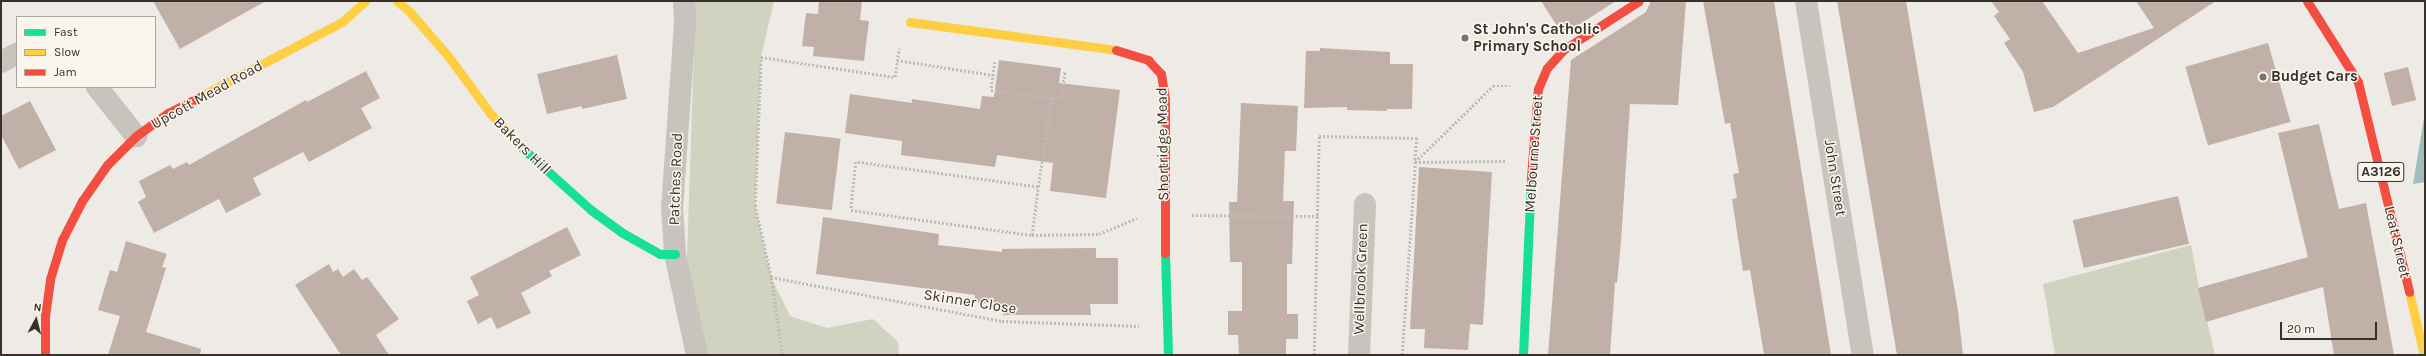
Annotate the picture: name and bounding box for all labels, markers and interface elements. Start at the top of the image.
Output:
legend [16,16,156,88]
place label: St John's Catholic Primary School [1473,20,1600,55]
text: Fast [54,25,77,39]
marker: St John's Catholic Primary School [1460,33,1470,43]
text: Slow [54,45,80,59]
street label: Upcott Mead Road [148,57,266,133]
text: Jam [54,65,77,79]
place label: Budget Cars [2271,68,2358,86]
marker: Budget Cars [2258,72,2268,82]
street label: Shortridge Mead [1153,87,1173,201]
street label: Melbourne Street [1521,95,1547,213]
street label: Bakers Hill [490,114,554,178]
street label: Patches Road [665,132,687,226]
street label: John Street [1820,139,1850,217]
road number: A3126 [2357,160,2405,184]
street label: Leat Street [2380,204,2414,280]
street label: Wellbrook Green [1350,223,1372,335]
street label: Skinner Close [922,286,1018,318]
north arrow [16,300,56,340]
text: N [33,301,42,315]
scale bar [2282,314,2379,340]
text: 20 m [2287,322,2315,336]

